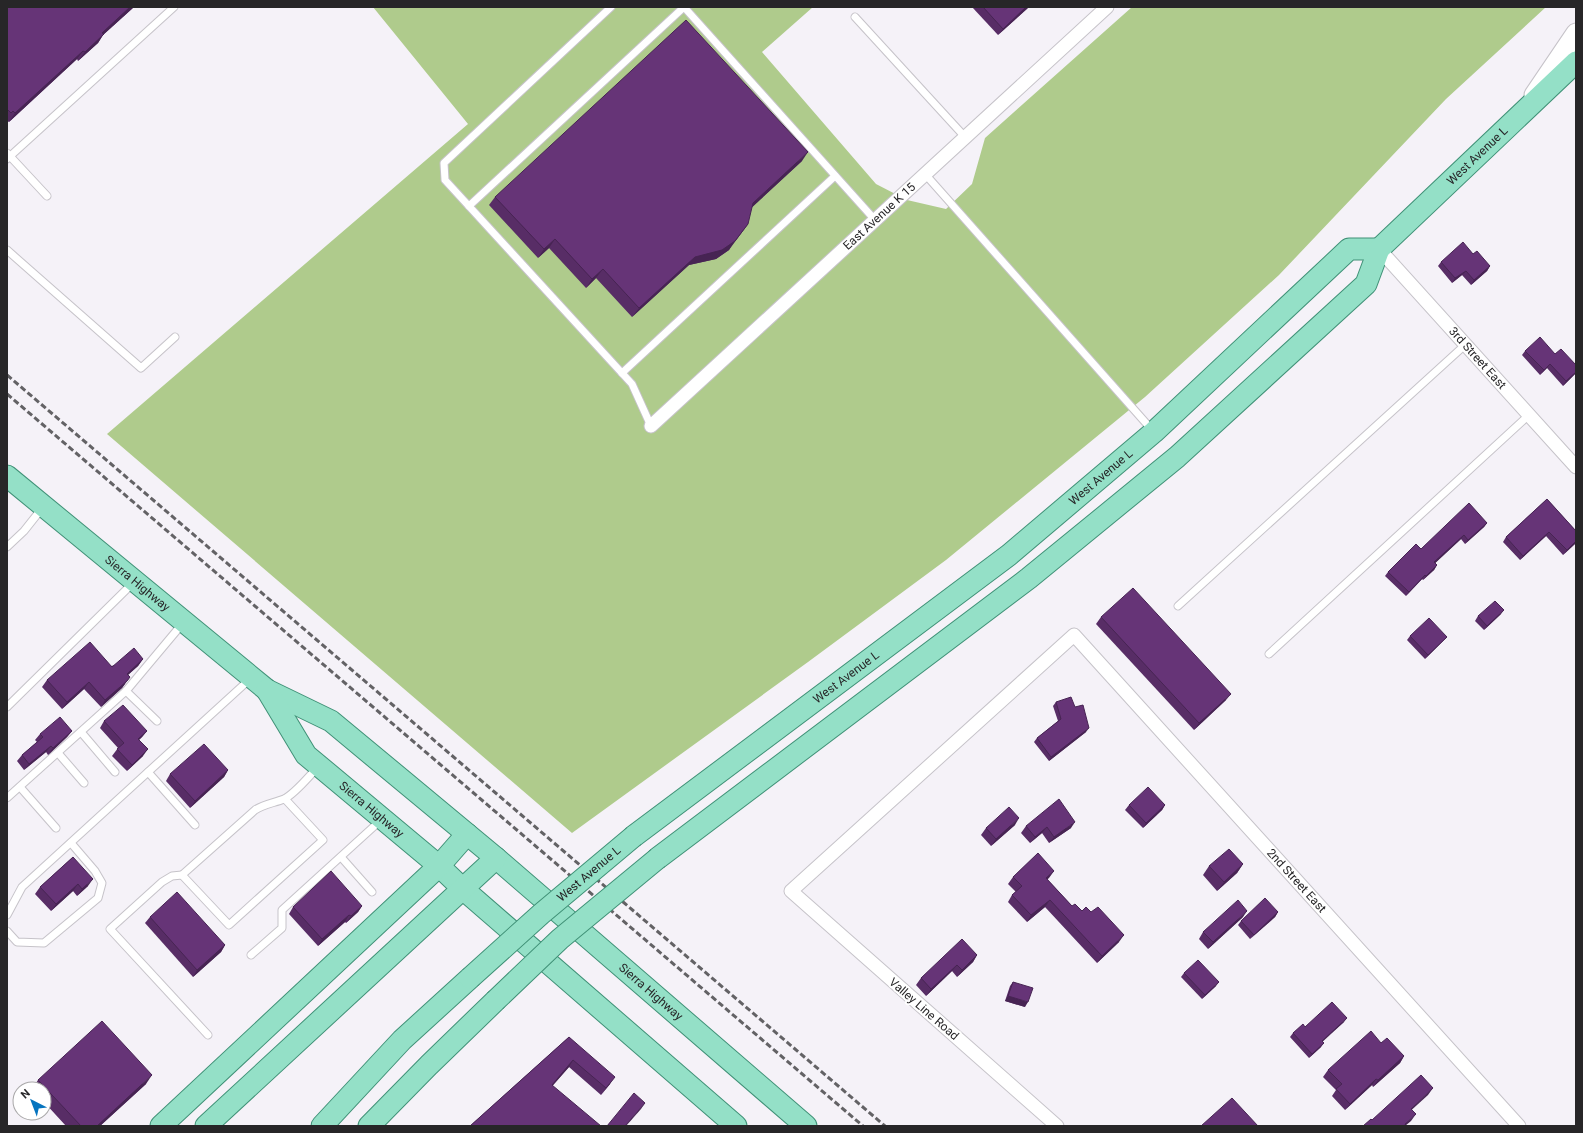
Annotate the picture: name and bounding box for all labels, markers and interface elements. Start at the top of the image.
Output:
street label: West Avenue L [1444,123,1511,188]
street label: East Avenue K 15 [840,180,918,253]
street label: 3rd Street East [1446,324,1509,392]
street label: West Avenue L [1066,446,1136,508]
street label: Sierra Highway [102,553,173,614]
street label: West Avenue L [810,648,882,706]
street label: Sierra Highway [336,779,407,841]
street label: West Avenue L [554,843,624,905]
street label: 2nd Street East [1264,846,1329,915]
street label: Sierra Highway [616,960,686,1023]
street label: Valley Line Road [886,975,962,1043]
north arrow [12,1081,52,1121]
text: N [18,1086,33,1101]

